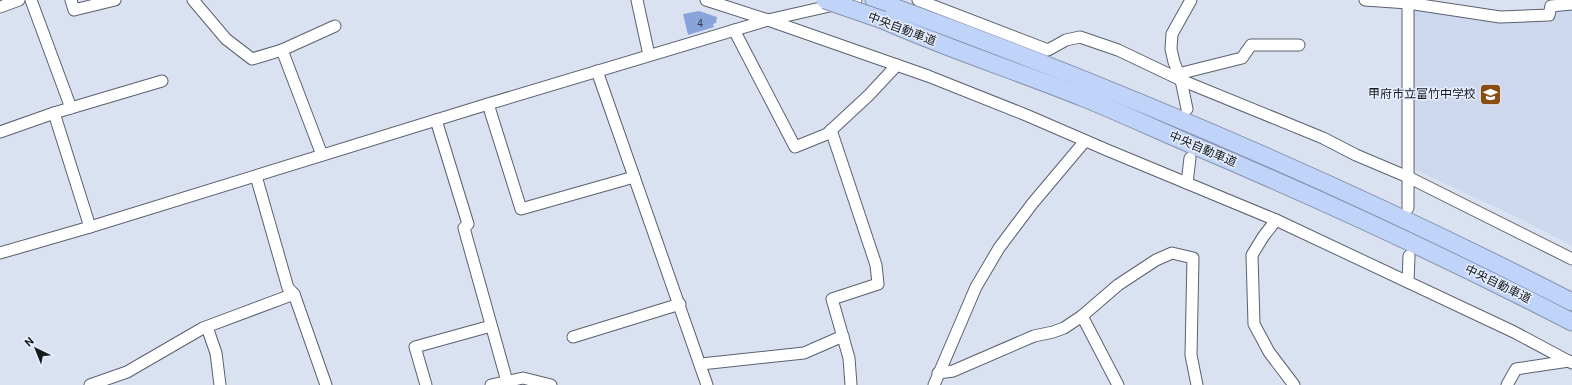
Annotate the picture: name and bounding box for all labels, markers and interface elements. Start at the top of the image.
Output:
street label: 中央自動車道 [866,10,938,48]
house number: 4 [697,18,703,29]
school or university icon: 甲府市立富竹中学校 [1478,81,1504,107]
place label: 甲府市立富竹中学校 [1368,87,1476,101]
street label: 中央自動車道 [1167,128,1239,170]
street label: 中央自動車道 [1463,262,1533,306]
north arrow [16,329,56,369]
text: N [22,334,37,349]

